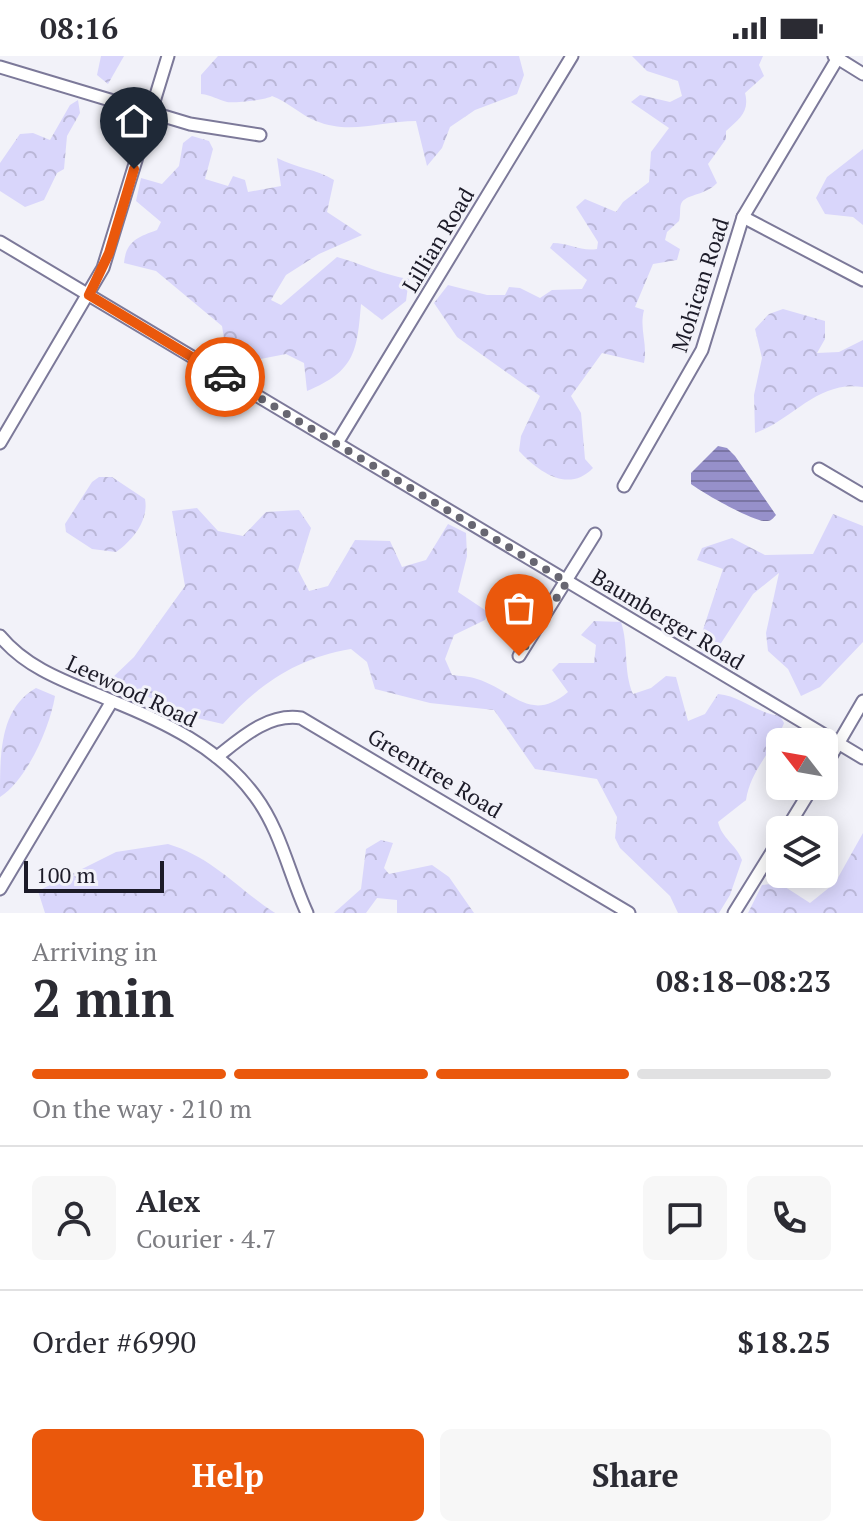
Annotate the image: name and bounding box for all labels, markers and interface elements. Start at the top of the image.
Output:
text: 08:16 [40,8,118,48]
pin [100,87,168,169]
icon: home [112,99,156,143]
street label: Lillian Road [395,182,480,297]
street label: Mohican Road [664,214,735,356]
courier [185,337,265,417]
icon: car [203,355,247,399]
street label: Baumberger Road [587,562,750,676]
pin [485,574,553,656]
icon: bag [497,586,541,630]
street label: Leewood Road [62,648,202,733]
street label: Greentree Road [363,721,508,824]
north arrow [766,728,838,800]
map controls [766,728,838,888]
button: layers [766,816,838,888]
scale bar [24,857,164,893]
text: 100 m [36,860,96,889]
text: Arriving in [32,934,157,968]
text: 08:18–08:23 [656,961,831,1001]
text: 2 min [32,963,174,1032]
text: On the way · 210 m [32,1091,252,1125]
button: person [32,1176,116,1260]
button: chat [643,1176,727,1260]
button: phone [747,1176,831,1260]
text: Alex [136,1181,200,1221]
text: Courier · 4.7 [136,1221,276,1255]
text: Order #6990 [32,1322,196,1362]
text: $18.25 [737,1322,831,1362]
button: Help [32,1429,424,1521]
button: Share [440,1429,831,1521]

